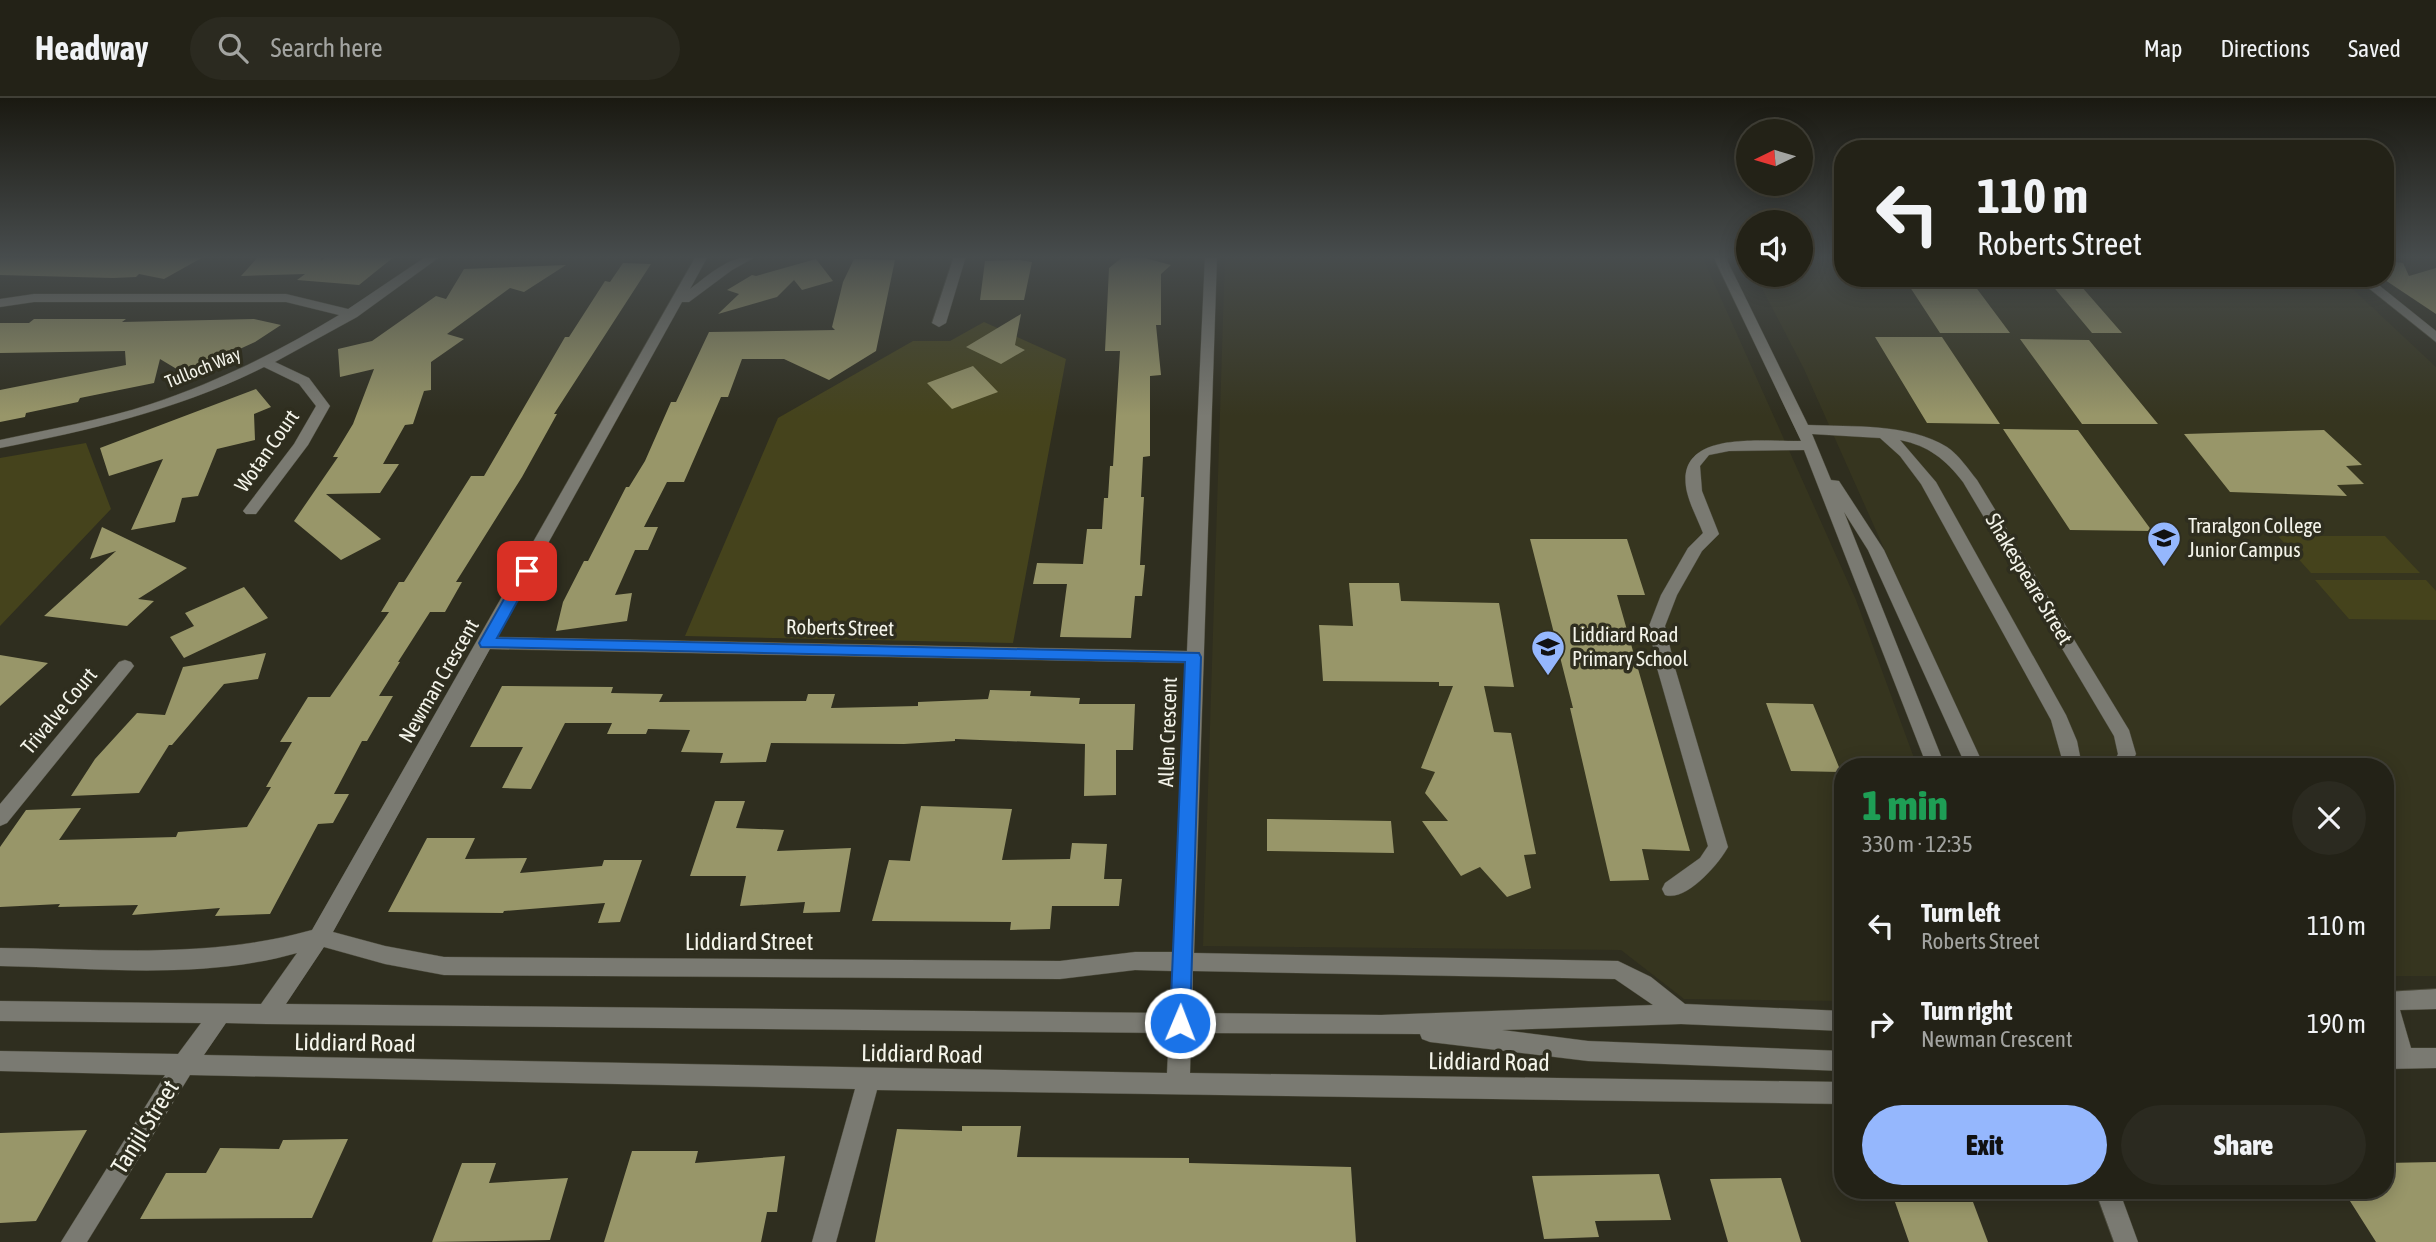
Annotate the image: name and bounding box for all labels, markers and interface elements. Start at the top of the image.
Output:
search box [190,17,680,80]
text: Headway [35,29,148,67]
icon: search [214,29,252,67]
text: Search here [270,33,383,63]
text: Map [2144,35,2182,62]
text: Directions [2220,35,2310,62]
text: Saved [2348,35,2401,62]
north arrow [1736,119,1813,196]
map controls [1736,119,1813,287]
text: 110 m [1977,167,2088,223]
icon: left [1862,168,1953,259]
button: sound [1736,210,1813,287]
text: Roberts Street [1977,225,2142,262]
street label: Tulloch Way [162,343,244,392]
street label: Wotan Court [229,405,303,496]
street label: Shakespeare Street [1981,509,2078,648]
place label: Traralgon College Junior Campus [2188,513,2322,561]
school or university icon: Traralgon College Junior Campus [2145,519,2183,568]
pin [497,541,557,601]
icon: arrive [508,552,546,590]
street label: Roberts Street [786,614,894,640]
street label: Newman Crescent [393,615,483,746]
place label: Liddiard Road Primary School [1572,622,1688,670]
school or university icon: Liddiard Road Primary School [1529,628,1567,677]
street label: Trivalve Court [15,662,101,758]
street label: Allen Crescent [1153,677,1181,787]
text: 1 min [1862,781,1948,829]
button: close [2292,781,2366,855]
text: 330 m · 12:35 [1862,831,1973,857]
text: Turn left [1921,898,2001,928]
icon: left [1862,907,1900,945]
text: 110 m [2307,911,2366,941]
street label: Liddiard Street [685,928,813,955]
text: Roberts Street [1921,928,2040,954]
position arrow [1143,986,1217,1060]
text: Turn right [1921,996,2012,1026]
icon: right [1862,1005,1900,1043]
text: 190 m [2307,1009,2366,1039]
text: Newman Crescent [1921,1026,2073,1052]
street label: Liddiard Road [294,1028,416,1057]
street label: Liddiard Road [861,1039,983,1068]
street label: Liddiard Road [1428,1047,1550,1076]
street label: Tanjil Street [105,1075,184,1178]
button: Exit [1862,1105,2107,1185]
button: Share [2121,1105,2366,1185]

